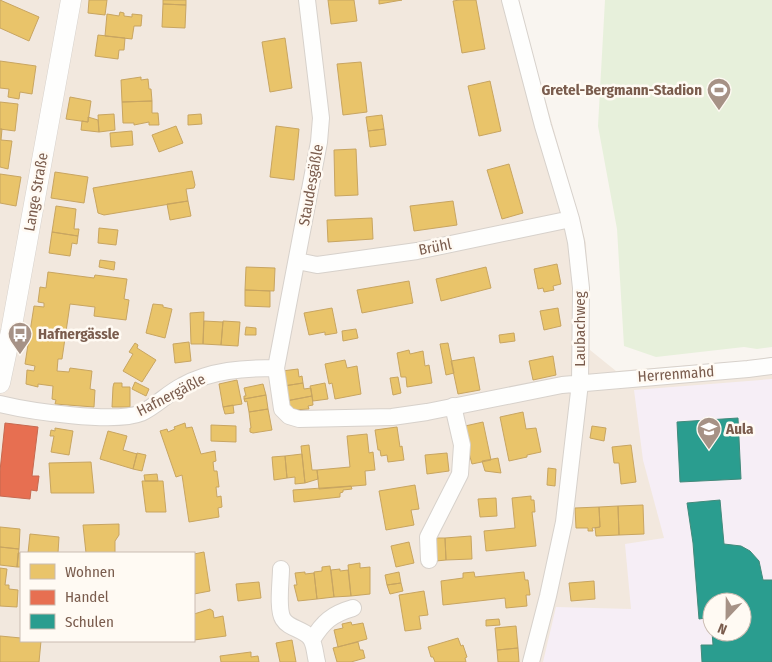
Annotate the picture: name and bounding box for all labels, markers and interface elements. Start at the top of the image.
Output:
sports icon: Gretel-Bergmann-Stadion [706,77,732,111]
place label: Gretel-Bergmann-Stadion [542,81,702,99]
street label: Staudesgäßle [295,143,327,227]
street label: Lange Straße [20,151,52,233]
street label: Brühl [417,235,453,259]
street label: Laubachweg [571,291,589,367]
bus stop icon: Hafnergässle [7,321,33,355]
place label: Hafnergässle [38,325,120,343]
street label: Herrenmahd [637,362,715,386]
street label: Hafnergäßle [134,370,208,420]
school or university icon: Aula [696,416,722,450]
place label: Aula [725,420,754,438]
legend [20,552,195,642]
text: Wohnen [65,563,115,581]
text: Handel [65,588,109,606]
north arrow [702,592,752,642]
text: Schulen [65,613,114,631]
text: N [715,619,729,638]

